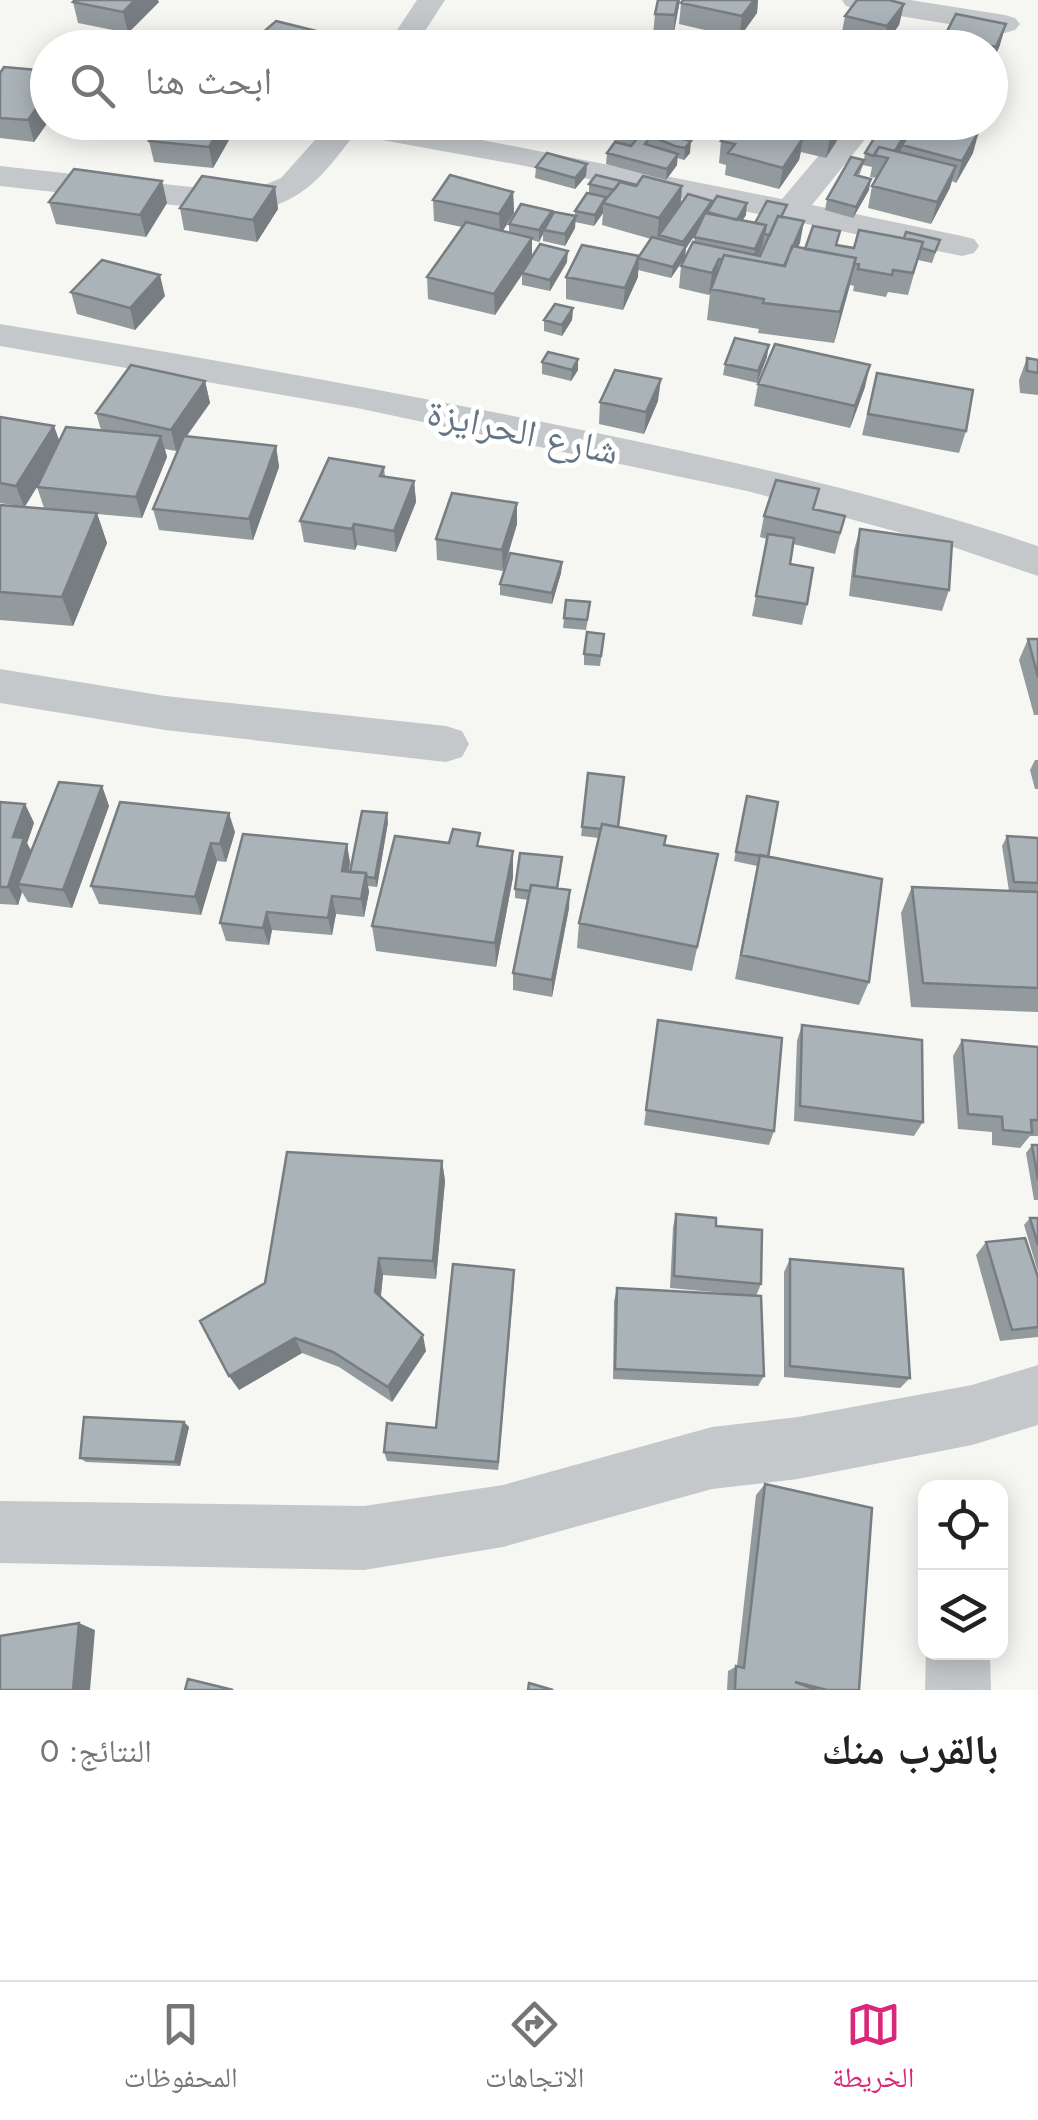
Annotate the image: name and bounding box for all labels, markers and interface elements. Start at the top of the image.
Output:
search box [30,30,1008,140]
text: ابحث هنا [145,53,272,108]
icon: search [65,58,120,113]
street label: شارع الحرايزة [422,384,624,478]
map controls [918,1480,1008,1660]
button: locate [918,1480,1008,1570]
button: layers [918,1570,1008,1660]
text: بالقرب منك [821,1719,998,1780]
text: النتائج: 0 [40,1728,152,1774]
tab: المحفوظات [124,1997,238,2105]
tab: الاتجاهات [485,1997,584,2105]
tab: الخريطة [832,1997,914,2105]

